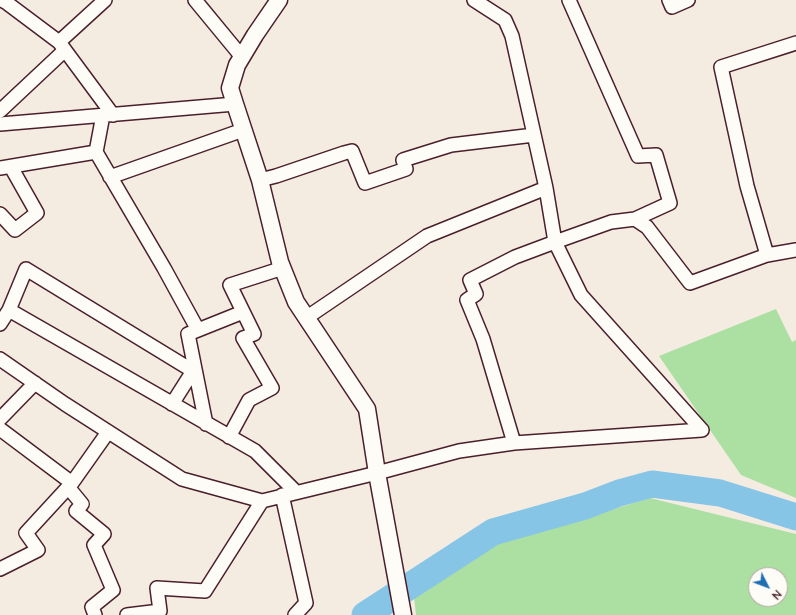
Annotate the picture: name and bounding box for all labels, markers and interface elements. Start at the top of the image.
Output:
north arrow [748,567,788,607]
text: N [769,587,784,602]

